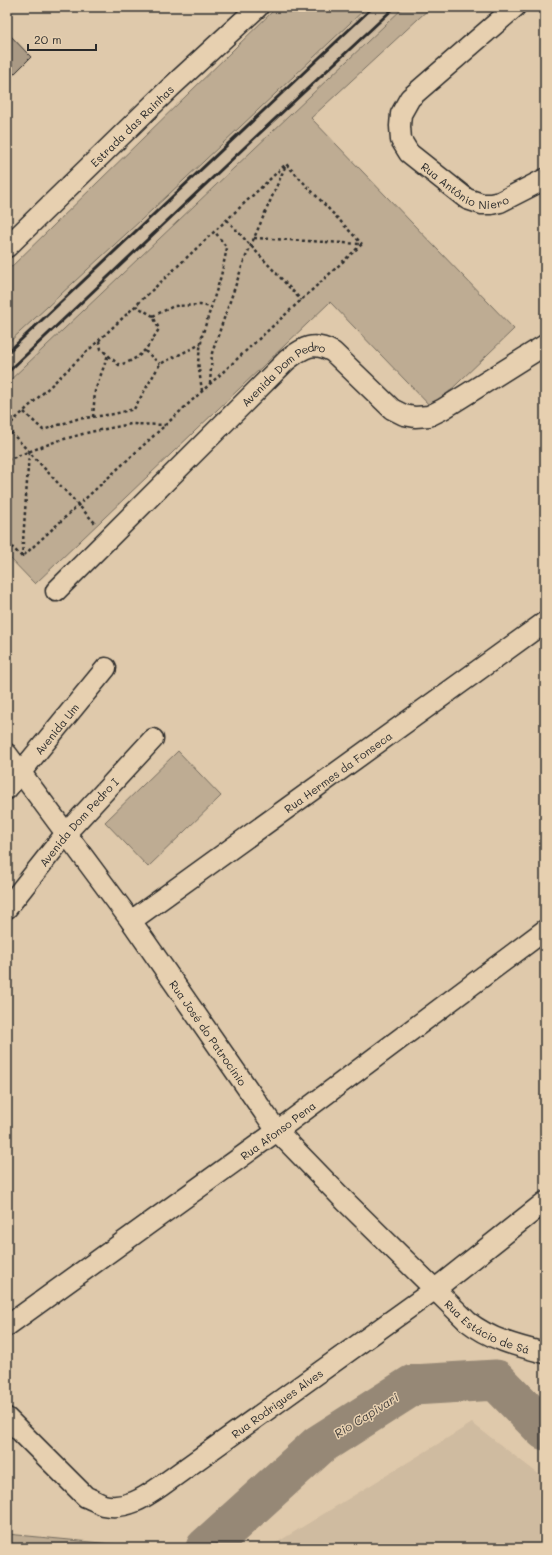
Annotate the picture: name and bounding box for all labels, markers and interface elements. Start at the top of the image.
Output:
scale bar [28,26,96,52]
text: 20 m [34,31,62,47]
street label: Estrada das Rainhas [87,81,176,170]
street label: Rua Antônio Niero [419,158,511,212]
street label: Avenida Dom Pedro [238,339,328,409]
street label: Avenida Um [31,700,82,757]
street label: Rua Hermes da Fonseca [281,728,395,816]
street label: Avenida Dom Pedro I [35,774,121,869]
street label: Rua José do Patrocínio [167,977,251,1089]
street label: Rua Afonso Pena [237,1097,318,1163]
street label: Rua Estácio de Sá [442,1296,532,1356]
street label: Rua Rodrigues Alves [228,1365,326,1441]
water label: Rio Capivari [331,1389,401,1441]

